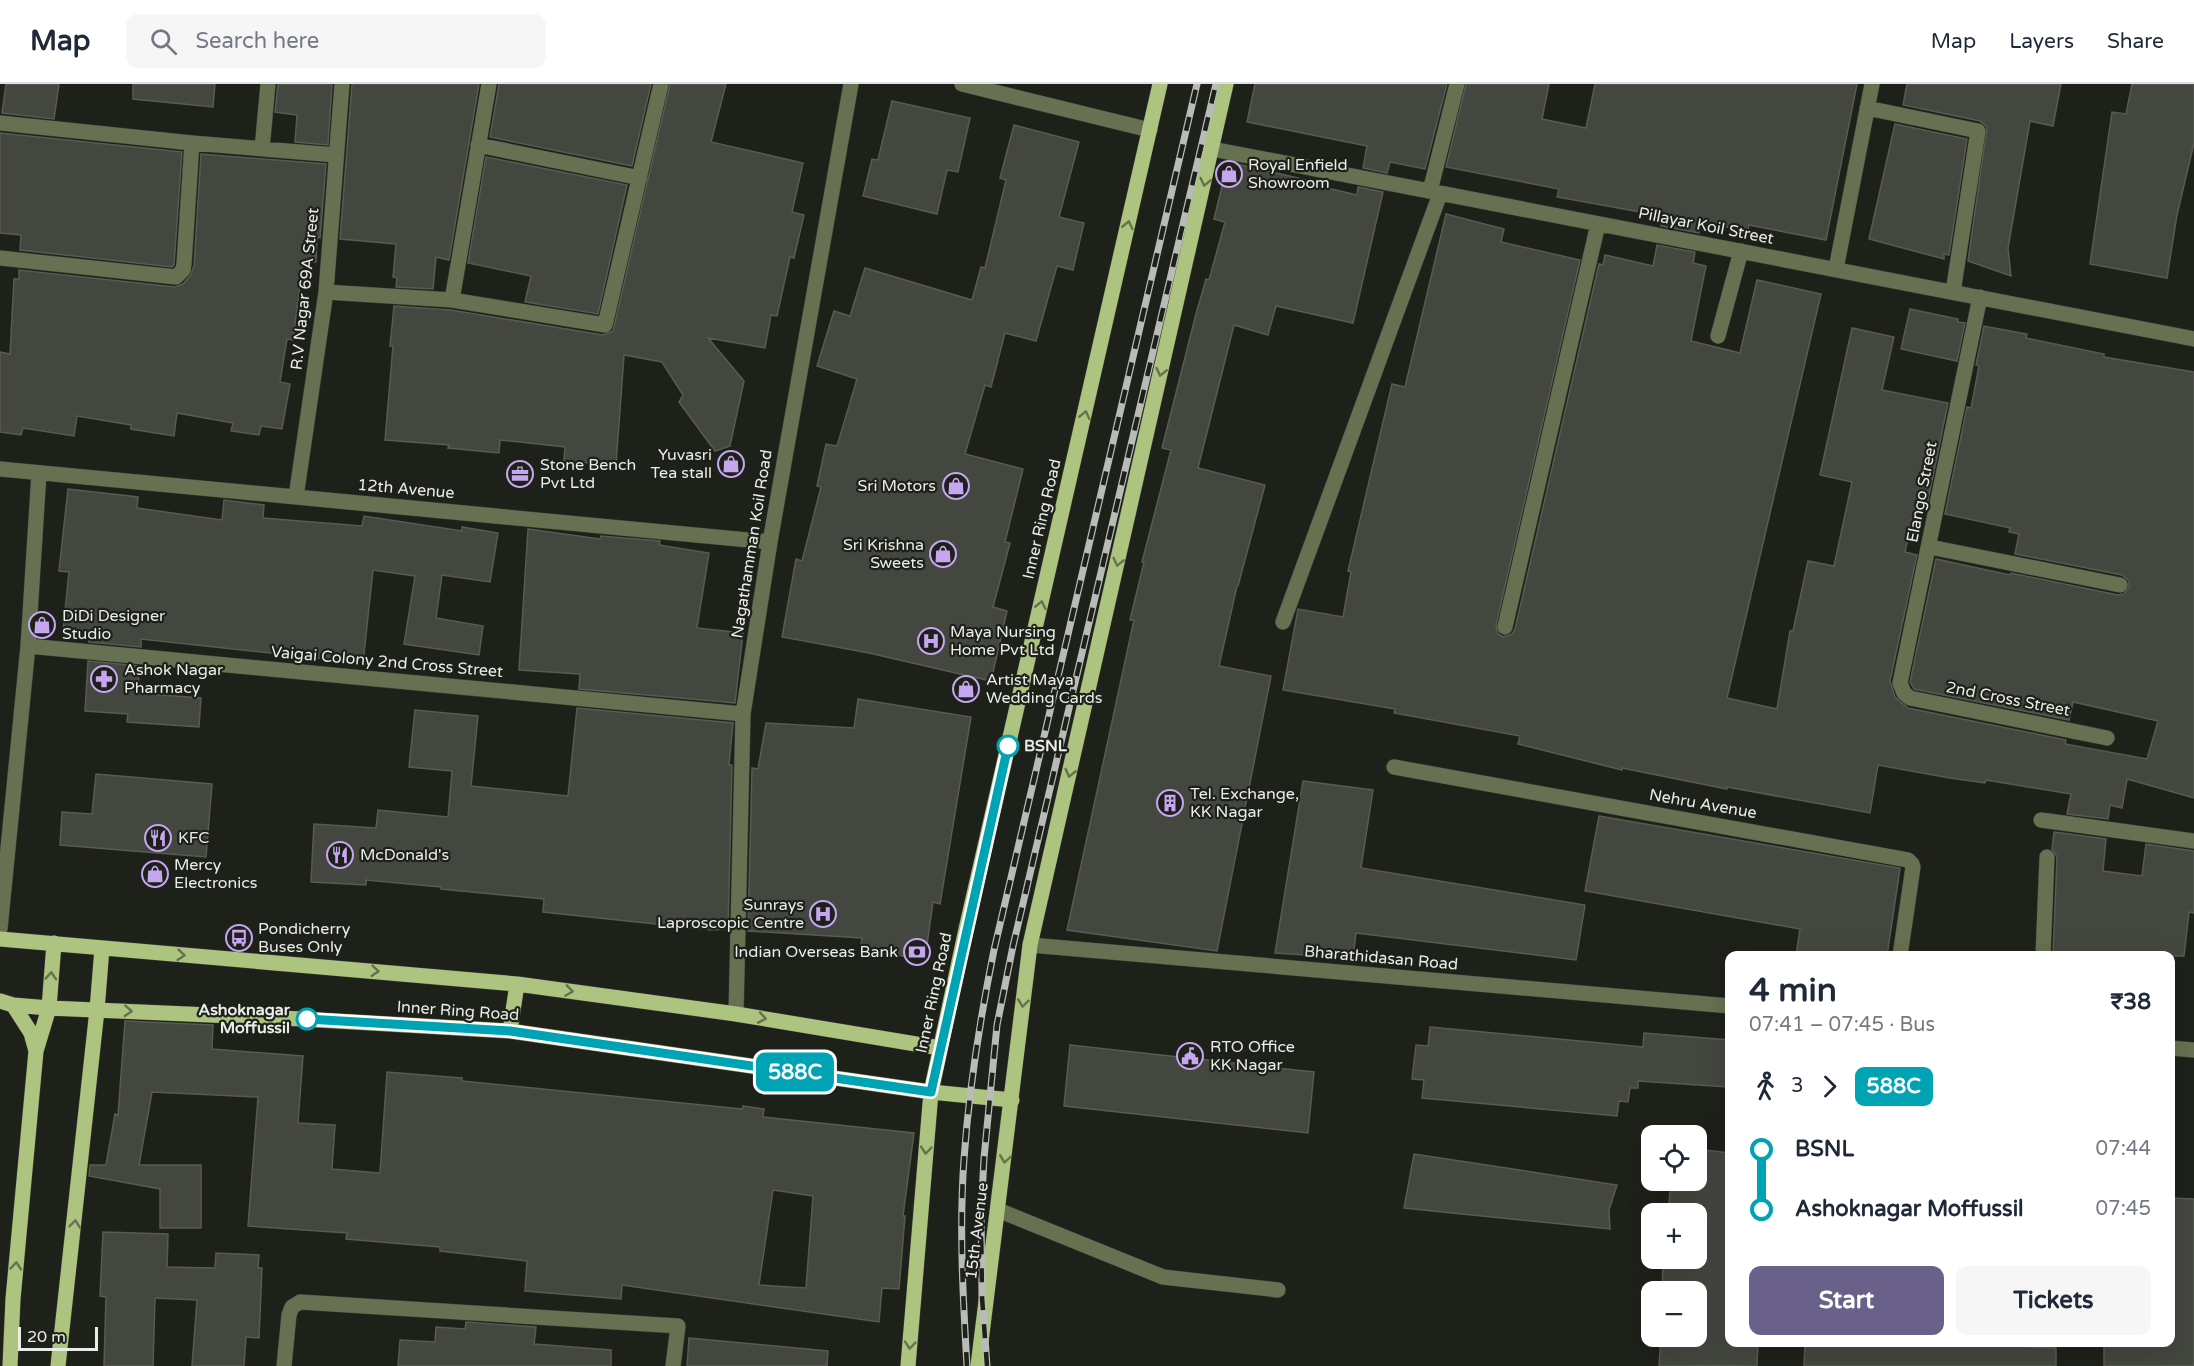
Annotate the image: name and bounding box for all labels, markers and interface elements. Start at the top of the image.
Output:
search box [126,14,546,68]
text: Map [30,24,90,58]
icon: search [147,25,180,58]
text: Search here [195,28,319,54]
text: Map [1931,29,1976,54]
text: Layers [2009,29,2074,54]
text: Share [2107,29,2164,54]
place label: Royal Enfield Showroom [1248,155,1348,193]
shop icon: Royal Enfield Showroom [1214,159,1244,189]
one-way arrow [1199,177,1212,187]
street label: Pillayar Koil Street [1637,203,1775,249]
street label: R.V Nagar 69A Street [287,207,323,371]
one-way arrow [1121,220,1134,230]
one-way arrow [1155,367,1168,377]
one-way arrow [1077,410,1090,420]
street label: Elango Street [1902,440,1942,544]
place label: Yuvasri Tea stall [650,445,712,483]
street label: Nagathamman Koil Road [727,448,777,640]
shop icon: Yuvasri Tea stall [716,449,746,479]
place label: Stone Bench Pvt Ltd [540,455,636,493]
street label: Inner Ring Road [1018,457,1066,581]
office icon: Stone Bench Pvt Ltd [505,459,535,489]
shop icon: Sri Motors [941,471,971,501]
street label: 12th Avenue [357,475,455,503]
place label: Sri Motors [858,476,936,496]
place label: Sri Krishna Sweets [843,535,924,573]
shop icon: Sri Krishna Sweets [928,539,958,569]
one-way arrow [1112,557,1125,567]
one-way arrow [1034,600,1047,610]
place label: DiDi Designer Studio [62,606,166,644]
shop icon: DiDi Designer Studio [27,610,57,640]
place label: Maya Nursing Home Pvt Ltd [950,622,1056,660]
hospital icon: Maya Nursing Home Pvt Ltd [916,626,946,656]
street label: Vaigai Colony 2nd Cross Street [270,642,504,682]
place label: Ashok Nagar Pharmacy [124,660,224,698]
pharmacy icon: Ashok Nagar Pharmacy [89,664,119,694]
place label: Artist Maya Wedding Cards [986,670,1102,708]
shop icon: Artist Maya Wedding Cards [951,674,981,704]
street label: 2nd Cross Street [1944,677,2072,721]
marker: BSNL [997,735,1019,757]
place label: BSNL [1024,736,1068,756]
one-way arrow [1064,768,1077,778]
place label: Tel. Exchange, KK Nagar [1190,784,1299,822]
street label: Nehru Avenue [1648,785,1758,823]
building icon: Tel. Exchange, KK Nagar [1155,788,1185,818]
restaurant icon: KFC [143,823,173,853]
place label: KFC [178,828,209,848]
restaurant icon: McDonald's [325,840,355,870]
place label: McDonald's [360,845,449,865]
place label: Mercy Electronics [174,855,257,893]
shop icon: Mercy Electronics [140,859,170,889]
place label: Sunrays Laproscopic Centre [657,895,804,933]
hospital icon: Sunrays Laproscopic Centre [808,899,838,929]
place label: Pondicherry Buses Only [258,919,351,957]
bus stop icon: Pondicherry Buses Only [224,923,254,953]
street label: Inner Ring Road [911,931,957,1055]
bank icon: Indian Overseas Bank [902,937,932,967]
street label: Bharathidasan Road [1303,941,1459,975]
place label: Indian Overseas Bank [734,942,898,962]
one-way arrow [176,948,185,961]
one-way arrow [371,964,380,977]
one-way arrow [45,971,58,980]
text: 4 min [1749,971,1837,1010]
one-way arrow [564,984,574,996]
text: ₹38 [2110,989,2151,1015]
street label: Inner Ring Road [396,997,520,1025]
one-way arrow [1017,999,1030,1008]
place label: Ashoknagar Moffussil [198,1000,291,1038]
one-way arrow [124,1005,133,1018]
marker: Ashoknagar Moffussil [296,1008,318,1030]
one-way arrow [757,1012,767,1024]
text: 07:41 – 07:45 · Bus [1749,1013,1935,1037]
place label: RTO Office KK Nagar [1210,1037,1295,1075]
public building icon: RTO Office KK Nagar [1175,1041,1205,1071]
line badge: 588C [753,1052,837,1092]
text: 588C [768,1060,822,1085]
icon: walk [1749,1070,1782,1103]
icon: forward [1813,1070,1846,1103]
text: 3 [1791,1074,1804,1098]
text: 588C [1867,1074,1921,1099]
map controls [1641,1125,1707,1347]
button: locate [1641,1125,1707,1191]
text: BSNL [1795,1136,1854,1162]
text: 07:44 [2096,1137,2151,1161]
one-way arrow [920,1146,933,1155]
one-way arrow [999,1154,1011,1163]
street label: 15th Avenue [961,1181,993,1281]
text: Ashoknagar Moffussil [1795,1196,2024,1222]
text: 07:45 [2096,1197,2151,1221]
button: + [1641,1203,1707,1269]
one-way arrow [68,1220,81,1229]
one-way arrow [9,1261,22,1270]
button: Start [1749,1266,1944,1335]
button: Tickets [1956,1266,2151,1335]
button: − [1641,1281,1707,1347]
scale bar [18,1324,98,1352]
text: 20 m [27,1327,66,1347]
one-way arrow [903,1340,916,1349]

